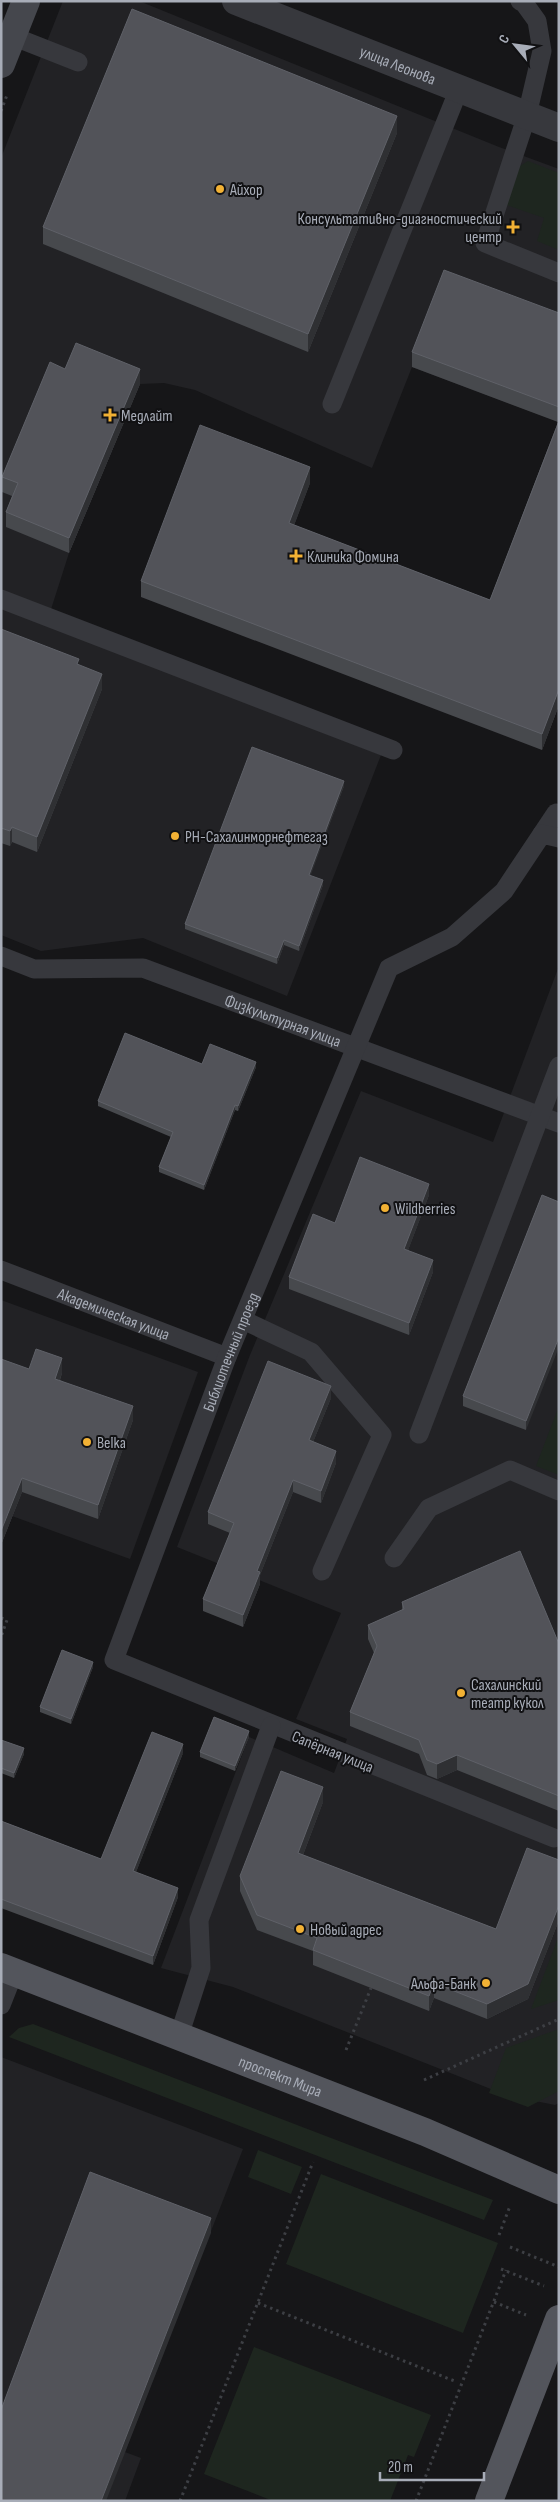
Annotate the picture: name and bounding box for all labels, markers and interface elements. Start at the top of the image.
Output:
north arrow [490,20,540,70]
text: С [495,32,513,46]
street label: улица Леонова [357,43,438,90]
place label: Айхор [229,181,263,200]
marker: Айхор [214,183,226,195]
place label: Консультативно-диагностический центр [298,210,502,247]
marker: Консультативно-диагностический центр [506,220,520,234]
place label: Медлайт [121,407,173,426]
marker: Медлайт [103,408,117,422]
place label: Клиника Фомина [307,548,399,567]
marker: Клиника Фомина [289,549,303,563]
place label: РН-Сахалинморнефтегаз [185,828,328,847]
marker: РН-Сахалинморнефтегаз [169,830,181,842]
street label: Физкультурная улица [222,991,343,1052]
place label: Wildberries [395,1200,456,1219]
marker: Wildberries [379,1202,391,1214]
street label: Академическая улица [54,1284,172,1345]
street label: Библиотечный проезд [200,1290,264,1414]
place label: Belka [97,1434,126,1453]
marker: Belka [81,1436,93,1448]
place label: Сахалинский театр кукол [471,1676,544,1713]
marker: Сахалинский театр кукол [455,1687,467,1699]
street label: Сапёрная улица [289,1727,376,1777]
place label: Новый адрес [310,1921,382,1940]
marker: Новый адрес [294,1923,306,1935]
place label: Альфа-Банк [410,1975,477,1994]
marker: Альфа-Банк [480,1977,492,1989]
street label: проспект Мира [236,2052,324,2102]
scale bar [380,2450,484,2482]
text: 20 m [388,2458,413,2477]

